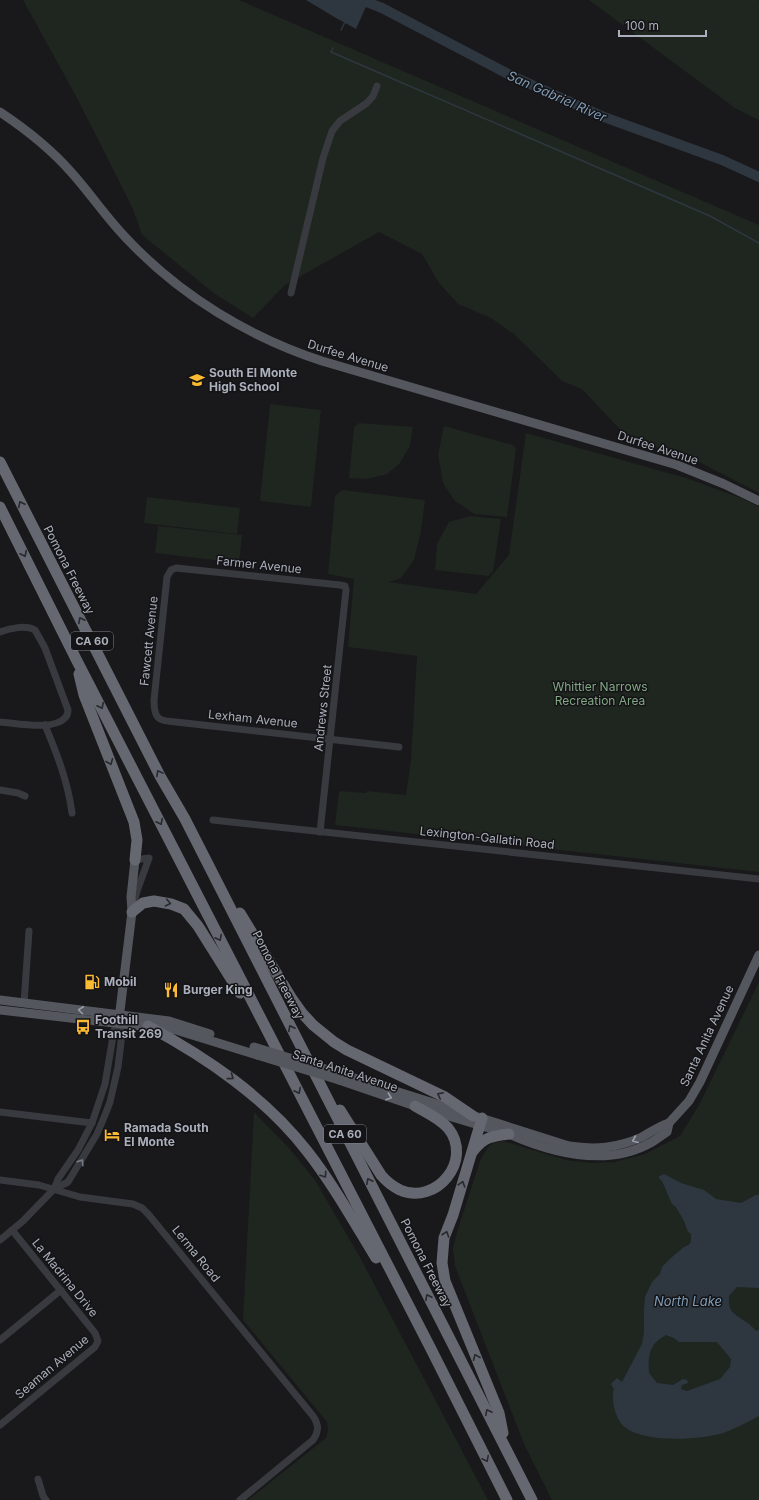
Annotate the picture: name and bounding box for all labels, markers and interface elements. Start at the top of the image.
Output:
scale bar [619,12,706,38]
text: 100 m [625,18,659,33]
water label: San Gabriel River [505,67,610,125]
street label: Durfee Avenue [306,336,391,375]
place label: South El Monte High School [209,365,297,394]
school or university icon: South El Monte High School [188,371,206,389]
street label: Durfee Avenue [616,427,700,468]
one-way arrow [19,501,26,508]
street label: Pomona Freeway [41,523,98,617]
one-way arrow [19,550,27,558]
street label: Farmer Avenue [216,553,302,576]
street label: Fawcett Avenue [136,595,161,687]
one-way arrow [78,617,85,624]
road number: CA 60 [71,632,113,650]
street label: Andrews Street [310,664,335,752]
park label: Whittier Narrows Recreation Area [552,679,648,708]
one-way arrow [96,702,103,710]
street label: Lexham Avenue [208,706,299,731]
one-way arrow [106,759,114,766]
one-way arrow [156,770,164,777]
one-way arrow [155,818,163,825]
street label: Lexington-Gallatin Road [419,823,555,852]
one-way arrow [164,899,171,907]
street label: Pomona Freeway [250,928,307,1022]
one-way arrow [215,933,222,941]
fuel station icon: Mobil [83,973,101,991]
place label: Mobil [104,974,137,989]
restaurant icon: Burger King [162,981,180,999]
place label: Burger King [183,982,253,997]
street label: Santa Anita Avenue [676,983,737,1089]
one-way arrow [78,1006,84,1015]
place label: Foothill Transit 269 [95,1012,162,1041]
bus stop icon: Foothill Transit 269 [74,1018,92,1036]
one-way arrow [288,1025,296,1032]
street label: Santa Anita Avenue [290,1046,400,1095]
one-way arrow [226,1072,233,1079]
one-way arrow [293,1086,301,1094]
one-way arrow [386,1092,393,1101]
one-way arrow [437,1092,445,1100]
place label: Ramada South El Monte [124,1120,209,1149]
road number: CA 60 [324,1125,366,1143]
hotel icon: Ramada South El Monte [103,1126,121,1144]
one-way arrow [631,1135,639,1143]
one-way arrow [76,1159,84,1166]
one-way arrow [319,1170,326,1177]
one-way arrow [366,1178,374,1185]
one-way arrow [457,1181,466,1188]
street label: Pomona Freeway [398,1216,455,1310]
street label: Lerma Road [169,1223,224,1285]
one-way arrow [441,1231,449,1238]
street label: La Madrina Drive [29,1235,102,1320]
water label: North Lake [654,1293,722,1309]
one-way arrow [425,1294,433,1301]
street label: Seaman Avenue [12,1331,92,1402]
one-way arrow [472,1354,480,1361]
one-way arrow [485,1409,493,1417]
one-way arrow [481,1455,489,1463]

